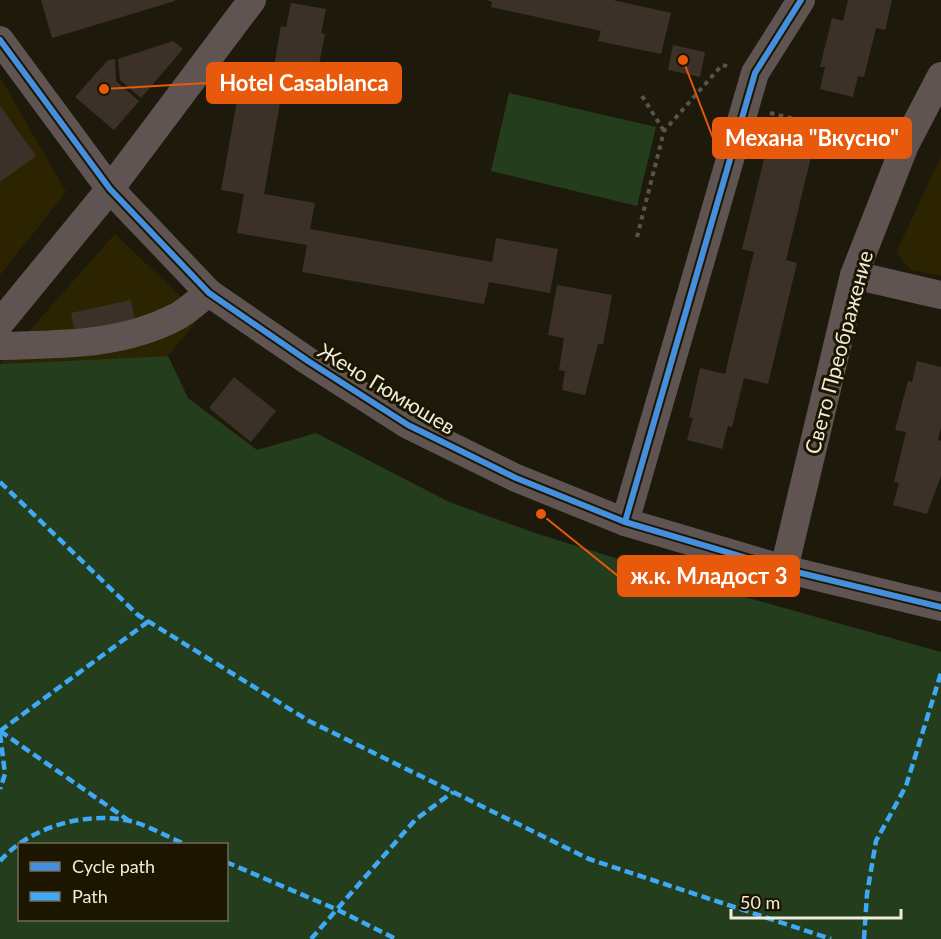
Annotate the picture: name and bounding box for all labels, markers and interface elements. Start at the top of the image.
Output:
callout: Hotel Casablanca [207,63,401,103]
text: Hotel Casablanca [219,69,389,96]
callout: Механа "Вкусно" [713,118,911,158]
text: Механа "Вкусно" [725,124,899,151]
street label: Свето Преображение [799,248,877,456]
street label: Жечо Гюмюшев [314,337,460,439]
callout: ж.к. Младост 3 [618,556,799,596]
text: ж.к. Младост 3 [631,562,787,589]
legend [18,843,228,921]
text: Cycle path [72,855,155,877]
scale bar [731,882,900,920]
text: Path [72,885,108,907]
text: 50 m [740,891,780,913]

